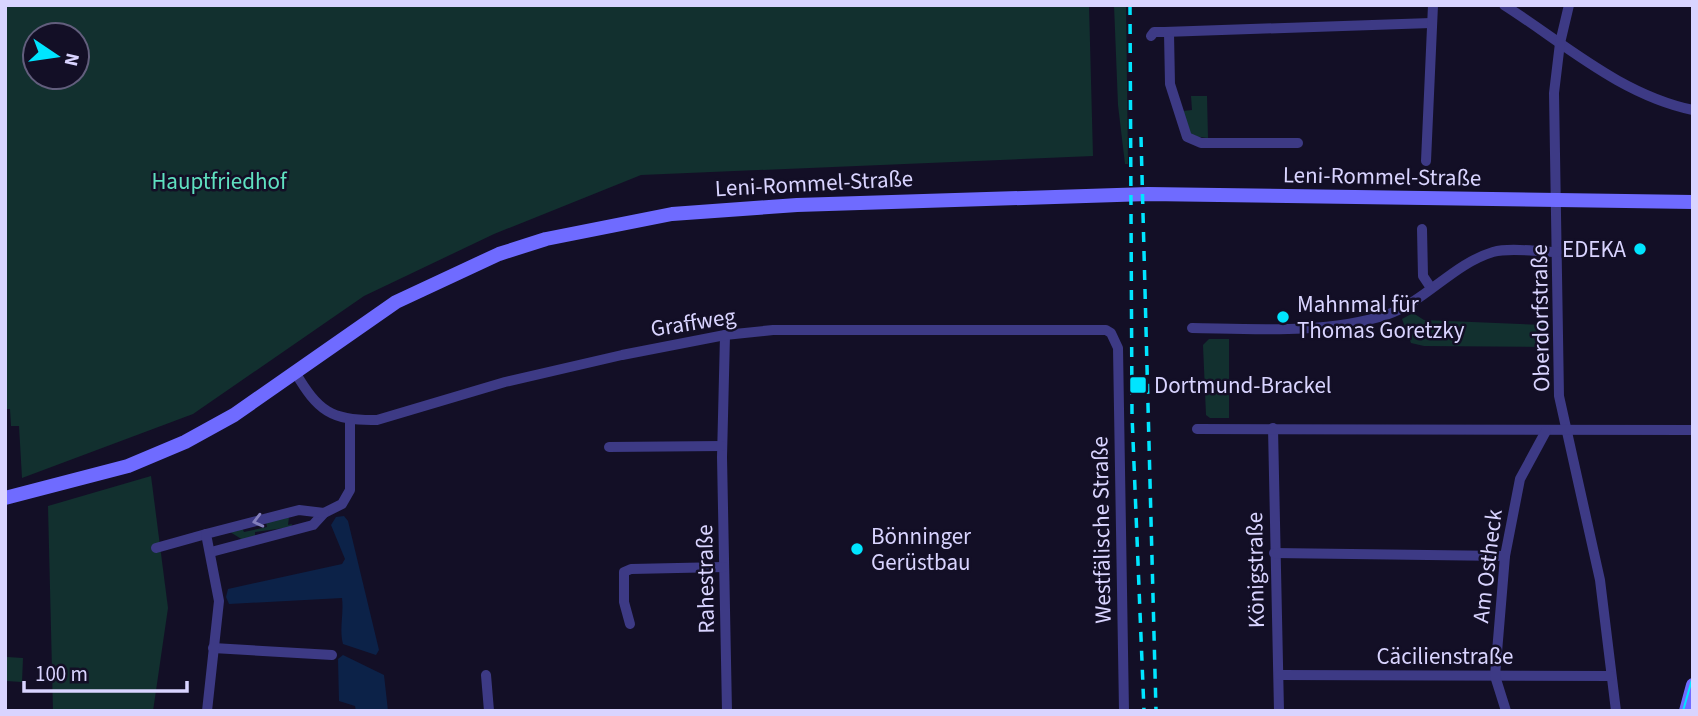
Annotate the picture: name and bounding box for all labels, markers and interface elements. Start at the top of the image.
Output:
north arrow [21,21,91,91]
text: N [57,50,86,69]
street label: Leni-Rommel-Straße [1283,158,1481,195]
street label: Leni-Rommel-Straße [714,162,914,205]
park label: Hauptfriedhof [151,165,288,198]
place label: EDEKA [1562,233,1627,266]
marker: EDEKA [1632,241,1648,257]
street label: Oberdorfstraße [1523,244,1558,392]
place label: Mahnmal für Thomas Goretzky [1297,288,1465,347]
street label: Graffweg [648,299,738,345]
marker: Mahnmal für Thomas Goretzky [1275,309,1291,325]
place label: Dortmund-Brackel [1154,369,1332,402]
marker: Dortmund-Brackel [1128,375,1148,395]
street label: Westfälische Straße [1083,436,1120,624]
street label: Am Ostheck [1464,507,1511,625]
street label: Königstraße [1238,512,1273,628]
one-way arrow [252,513,264,527]
place label: Bönninger Gerüstbau [871,520,972,579]
street label: Rahestraße [688,524,723,634]
marker: Bönninger Gerüstbau [849,541,865,557]
street label: Cäcilienstraße [1376,640,1514,673]
scale bar [24,650,187,694]
text: 100 m [35,659,88,689]

